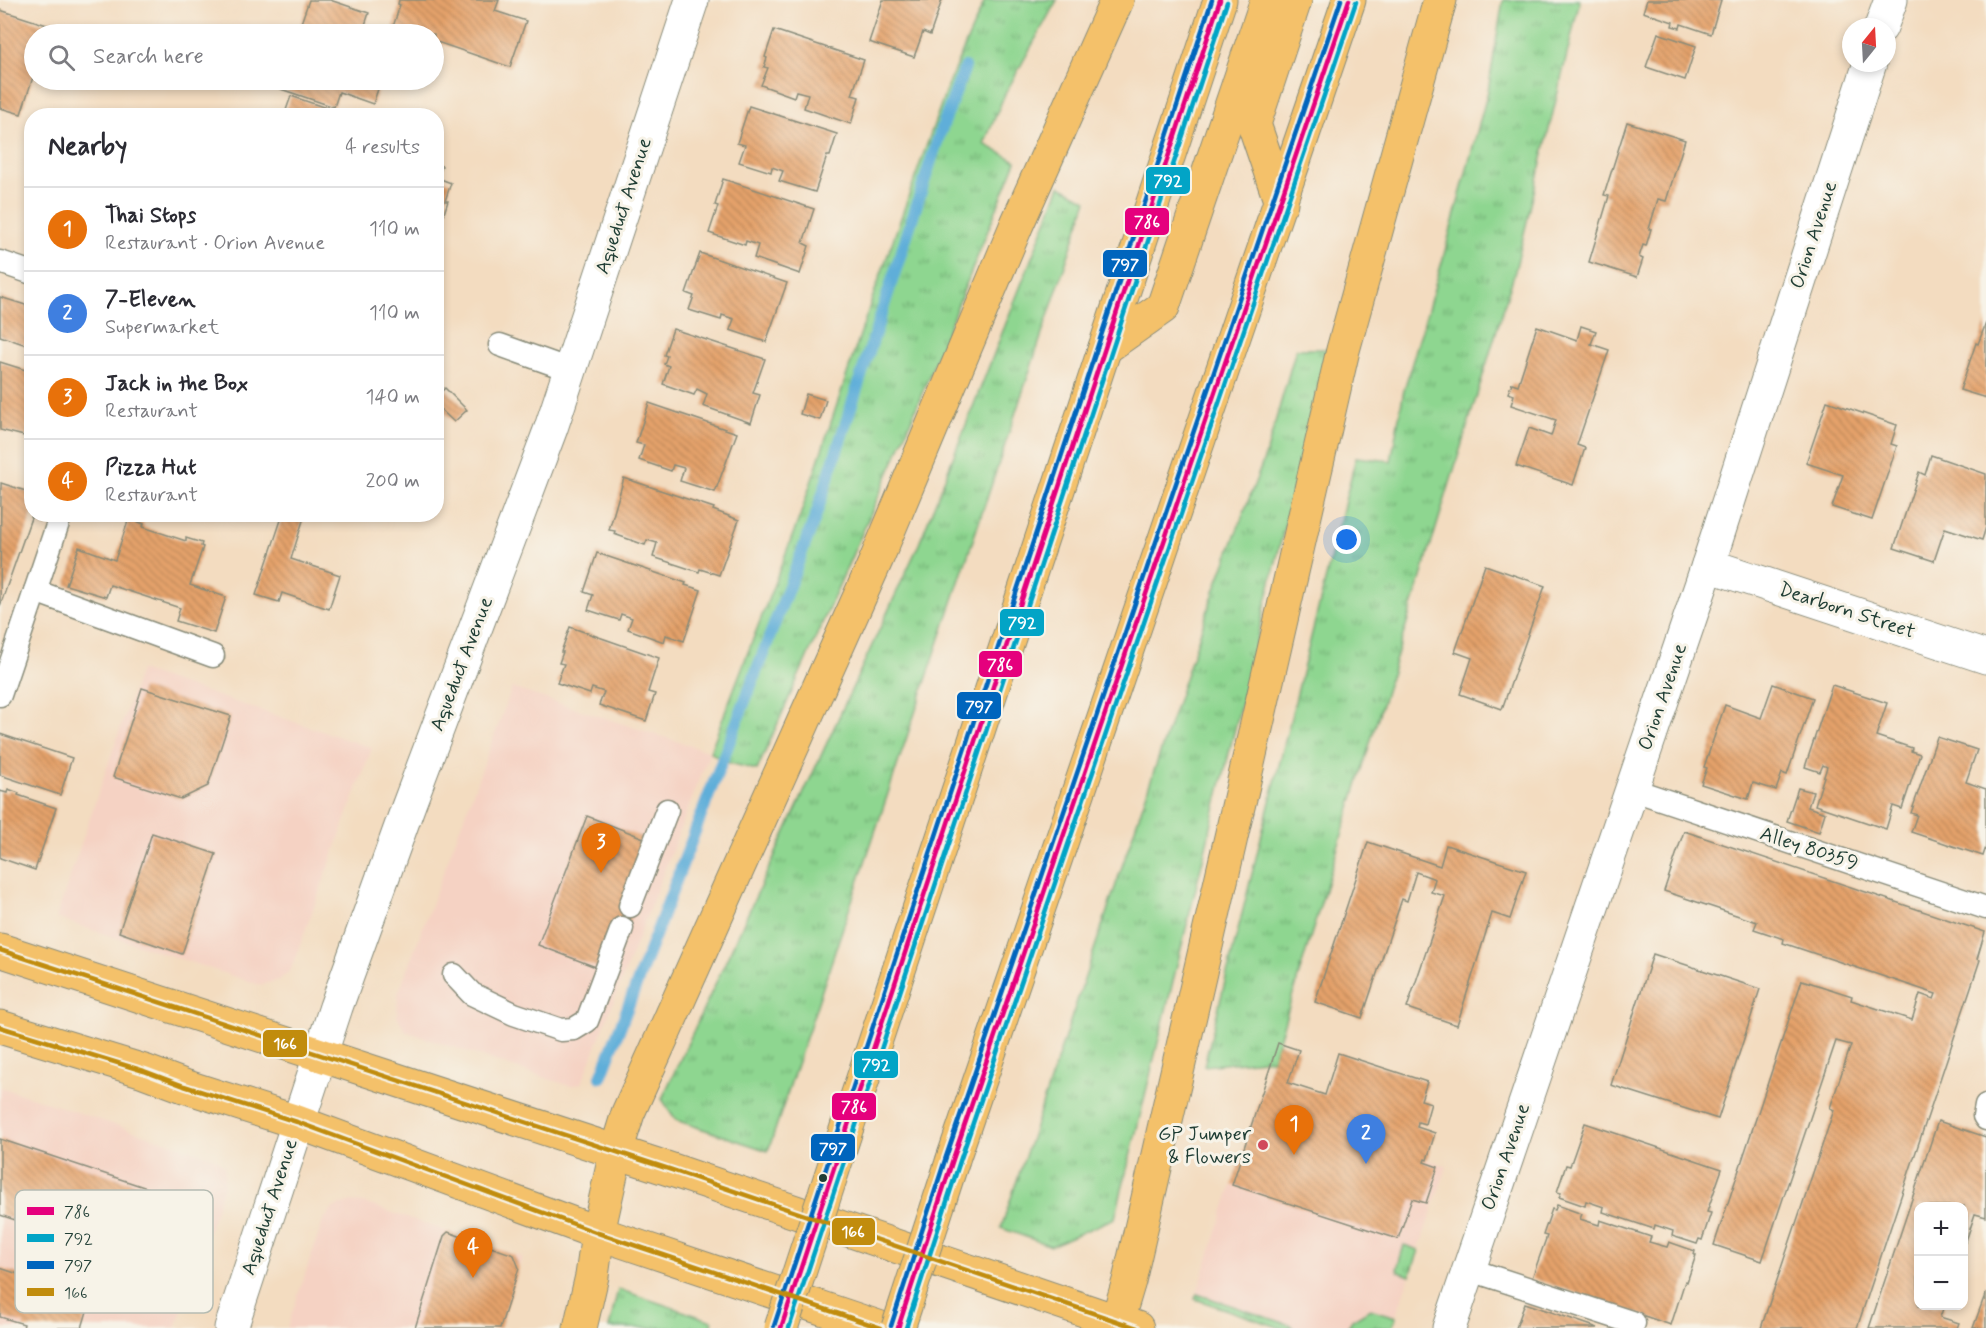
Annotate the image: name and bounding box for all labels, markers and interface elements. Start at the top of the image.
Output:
north arrow [1842,18,1896,72]
search box [24,24,444,90]
icon: search [45,41,78,74]
text: Search here [93,43,204,71]
text: Nearby [48,130,127,164]
text: 4 results [345,134,420,161]
street label: Aqueduct Avenue [589,134,659,278]
line badge: 792 [1145,166,1191,195]
text: 792 [1154,171,1183,192]
street label: Orion Avenue [1784,178,1844,292]
text: Thai Stops [105,202,196,230]
line badge: 786 [1124,207,1170,236]
text: 786 [1134,212,1160,233]
text: 1 [63,216,72,243]
text: 110 m [369,216,420,243]
text: Restaurant · Orion Avenue [105,230,325,257]
line badge: 797 [1102,249,1148,278]
text: 797 [1111,255,1139,276]
text: 7-Eleven [105,286,195,314]
text: 2 [63,300,72,327]
text: 110 m [369,300,420,327]
text: Supermarket [105,314,219,341]
text: Jack in the Box [105,370,248,398]
text: 3 [63,384,72,411]
text: 140 m [366,384,420,411]
text: Restaurant [105,398,198,425]
text: Pizza Hut [105,454,196,482]
text: 4 [62,468,73,495]
text: 200 m [365,468,420,495]
text: Restaurant [105,482,198,509]
your location [1332,525,1361,554]
street label: Dearborn Street [1775,576,1919,646]
street label: Aqueduct Avenue [424,593,500,735]
line badge: 792 [999,608,1045,637]
text: 792 [1008,613,1037,634]
street label: Orion Avenue [1632,640,1694,754]
line badge: 786 [978,650,1023,678]
text: 786 [987,655,1013,676]
line badge: 797 [956,691,1002,720]
text: 797 [965,697,993,718]
street label: Alley 80359 [1756,820,1862,878]
pin: 3 [582,824,620,873]
line badge: 166 [262,1029,308,1058]
text: 166 [273,1034,297,1055]
line badge: 792 [853,1050,899,1079]
text: 792 [862,1055,891,1076]
line badge: 786 [831,1092,877,1121]
text: 786 [841,1097,867,1118]
street label: Orion Avenue [1475,1100,1537,1214]
pin: 1 [1274,1106,1314,1155]
pin: 2 [1346,1114,1386,1164]
place label: GP Jumper & Flowers [1158,1121,1252,1171]
line badge: 797 [810,1133,856,1162]
street label: Aqueduct Avenue [235,1135,305,1279]
marker: GP Jumper & Flowers [1256,1138,1270,1152]
text: 797 [819,1139,847,1160]
unlabelled marker [817,1172,829,1184]
legend [15,1190,213,1313]
text: 786 [64,1202,90,1223]
map controls [1914,1202,1968,1310]
button: + [1914,1202,1968,1256]
line badge: 166 [831,1217,876,1246]
text: 166 [841,1222,865,1243]
pin: 4 [454,1228,492,1278]
text: 792 [64,1229,93,1250]
text: 797 [64,1256,92,1277]
button: − [1914,1256,1968,1310]
text: 166 [64,1283,88,1304]

